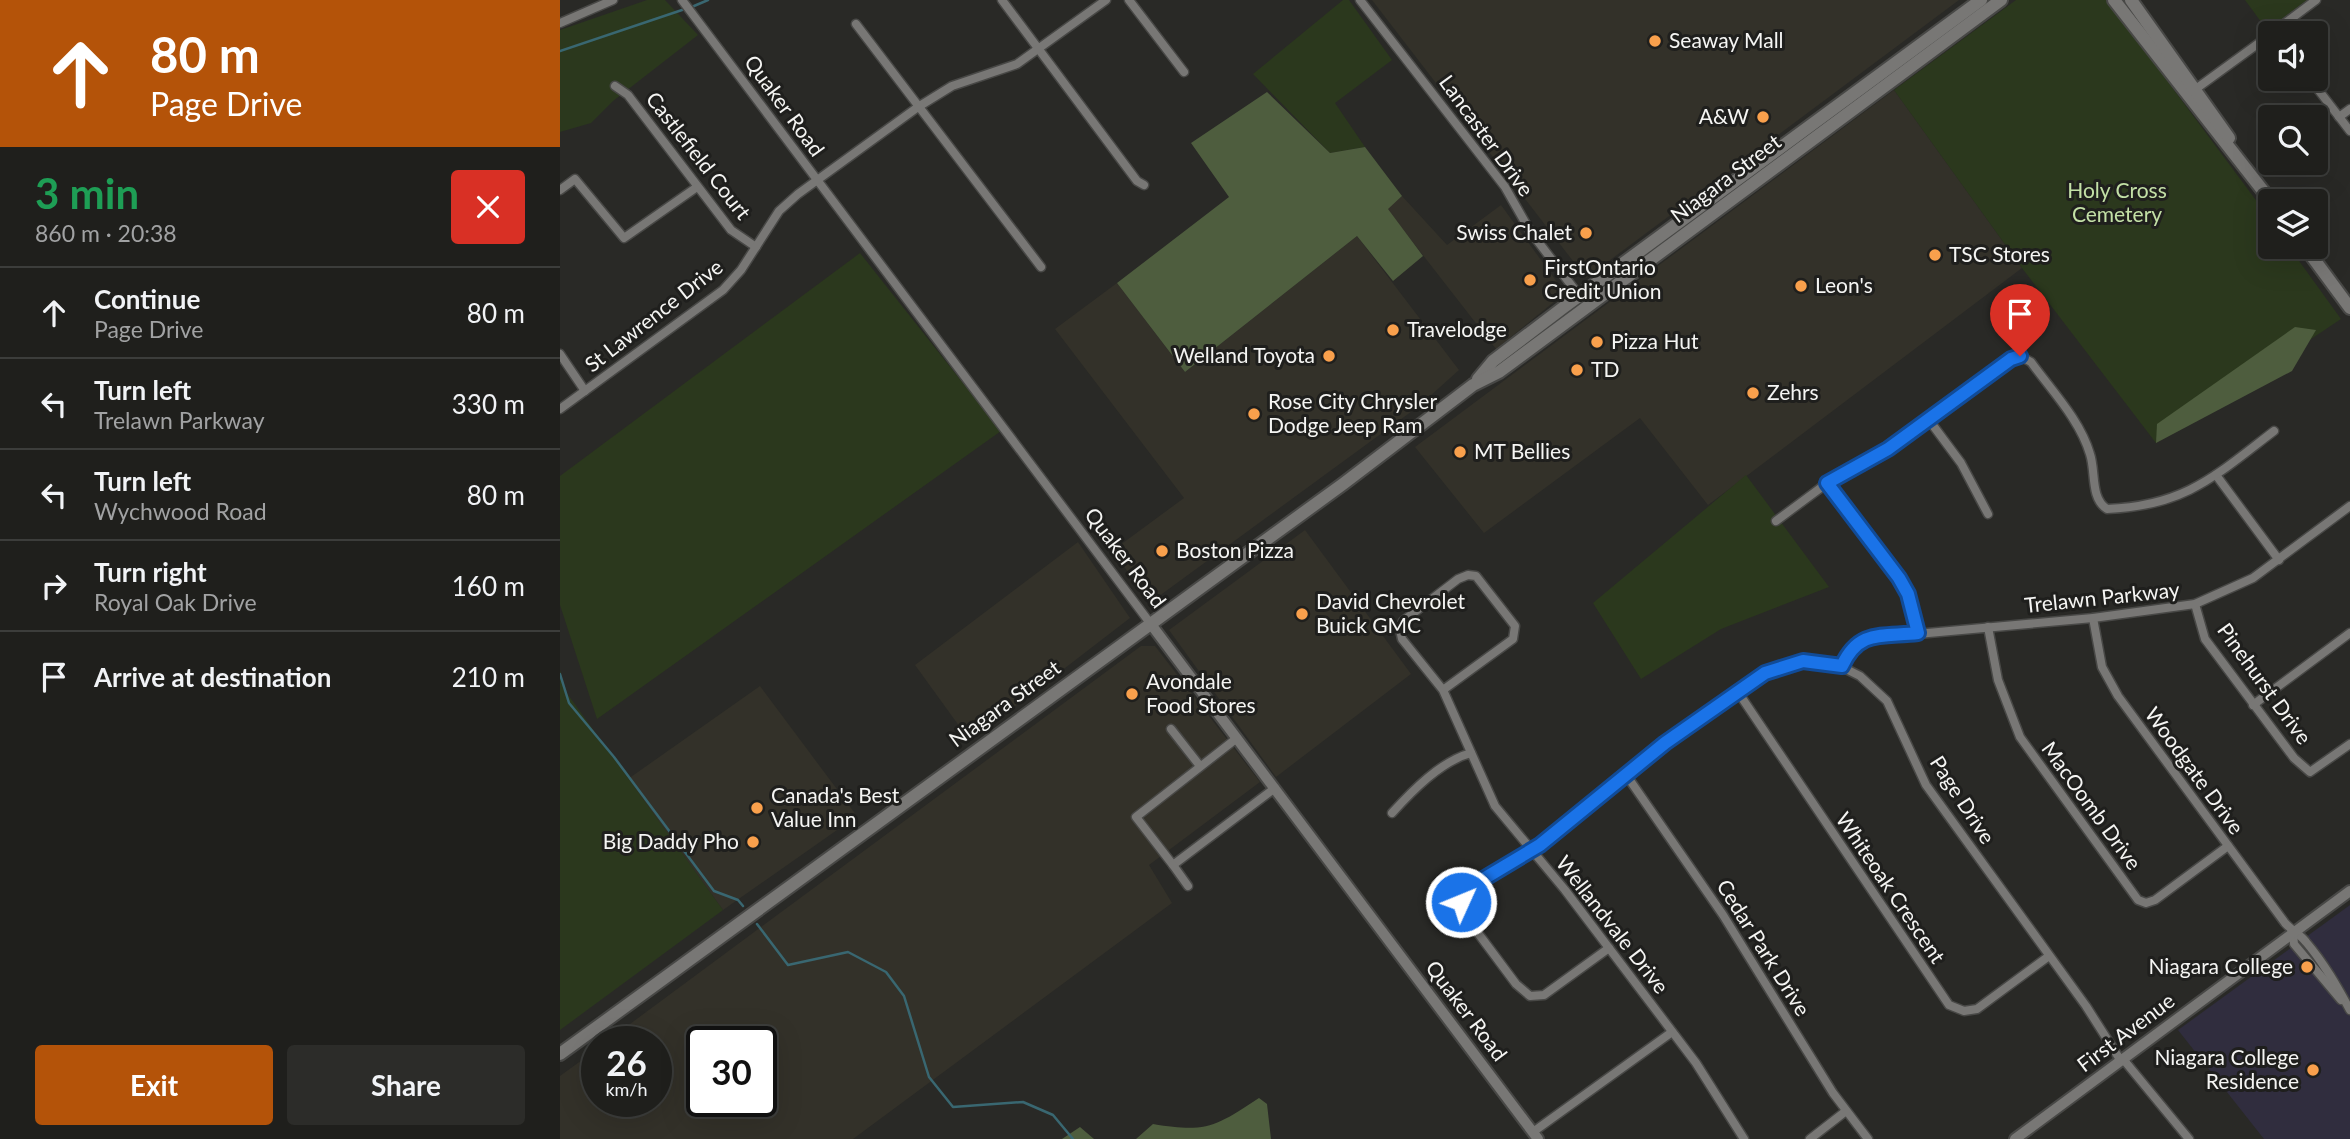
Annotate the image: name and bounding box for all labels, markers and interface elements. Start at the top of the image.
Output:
map controls [2258,21,2328,259]
button: sound [2258,21,2328,91]
text: 80 m [150,25,260,83]
place label: Seaway Mall [1669,27,1784,52]
icon: ahead [35,28,126,119]
marker: Seaway Mall [1647,33,1663,49]
street label: Quaker Road [740,50,830,161]
street label: Lancaster Drive [1435,70,1540,201]
text: Page Drive [150,84,302,123]
street label: Castlefield Court [642,86,757,224]
place label: A&W [1699,103,1749,128]
button: search [2258,105,2328,175]
marker: A&W [1755,109,1771,125]
street label: Niagara Street [1665,128,1785,227]
text: 3 min [35,168,139,218]
button: close [451,170,525,244]
park label: Holy Cross Cemetery [2067,177,2167,226]
button: layers [2258,189,2328,259]
text: 860 m · 20:38 [35,219,177,247]
place label: Swiss Chalet [1456,219,1572,244]
marker: Swiss Chalet [1578,225,1594,241]
place label: TSC Stores [1949,241,2050,266]
marker: TSC Stores [1927,247,1943,263]
street label: St Lawrence Drive [579,253,727,376]
place label: FirstOntario Credit Union [1544,254,1661,303]
marker: FirstOntario Credit Union [1522,272,1538,288]
place label: Leon's [1815,272,1873,297]
marker: Leon's [1793,278,1809,294]
text: Continue [94,283,200,315]
pin [1990,284,2050,356]
icon: ahead [35,294,73,332]
icon: arrive [2001,295,2039,333]
text: 80 m [467,297,525,329]
text: Page Drive [94,315,204,343]
place label: Travelodge [1407,316,1507,341]
marker: Travelodge [1385,322,1401,338]
place label: Pizza Hut [1611,328,1699,353]
marker: Pizza Hut [1589,334,1605,350]
place label: Welland Toyota [1173,342,1315,367]
marker: Welland Toyota [1321,348,1337,364]
place label: TD [1591,356,1619,381]
marker: TD [1569,362,1585,378]
text: Turn left [94,374,191,406]
place label: Zehrs [1767,379,1819,404]
icon: left [35,385,73,423]
marker: Zehrs [1745,385,1761,401]
text: 330 m [452,388,525,420]
place label: Rose City Chrysler Dodge Jeep Ram [1268,388,1437,437]
text: Trelawn Parkway [94,406,265,434]
marker: Rose City Chrysler Dodge Jeep Ram [1246,406,1262,422]
place label: MT Bellies [1474,438,1570,463]
marker: MT Bellies [1452,444,1468,460]
text: Turn left [94,465,191,497]
icon: left [35,476,73,514]
text: 80 m [467,479,525,511]
text: Wychwood Road [94,497,267,525]
street label: Quaker Road [1080,502,1172,612]
place label: Boston Pizza [1176,537,1294,562]
marker: Boston Pizza [1154,543,1170,559]
text: Turn right [94,556,207,588]
icon: right [35,567,73,605]
text: 160 m [452,570,525,602]
street label: Trelawn Parkway [2023,576,2181,617]
text: Royal Oak Drive [94,588,257,616]
place label: David Chevrolet Buick GMC [1316,588,1465,637]
marker: David Chevrolet Buick GMC [1294,606,1310,622]
street label: Pinehurst Drive [2213,618,2317,748]
street label: Niagara Street [944,654,1065,751]
icon: arrive [35,658,73,696]
text: Arrive at destination [94,661,331,693]
text: 210 m [452,661,525,693]
place label: Avondale Food Stores [1146,668,1256,717]
marker: Avondale Food Stores [1124,686,1140,702]
street label: Woodgate Drive [2141,702,2250,839]
street label: MacOomb Drive [2037,736,2147,874]
street label: Page Drive [1926,750,2001,848]
place label: Canada's Best Value Inn [771,782,900,831]
marker: Canada's Best Value Inn [749,800,765,816]
street label: Whiteoak Crescent [1831,807,1951,968]
place label: Big Daddy Pho [603,828,739,853]
marker: Big Daddy Pho [745,834,761,850]
street label: Wellandvale Drive [1552,850,1675,998]
position arrow [1424,865,1498,939]
street label: Cedar Park Drive [1712,874,1816,1020]
place label: Niagara College [2148,953,2293,978]
street label: Quaker Road [1421,955,1513,1065]
marker: Niagara College [2299,959,2315,975]
street label: First Avenue [2072,987,2179,1076]
speed limit sign: 30 [686,1026,777,1117]
text: 26 [606,1041,647,1083]
place label: Niagara College Residence [2154,1044,2299,1093]
button: Exit [35,1045,273,1125]
button: Share [287,1045,525,1125]
marker: Niagara College Residence [2305,1062,2321,1078]
text: km/h [605,1078,648,1100]

